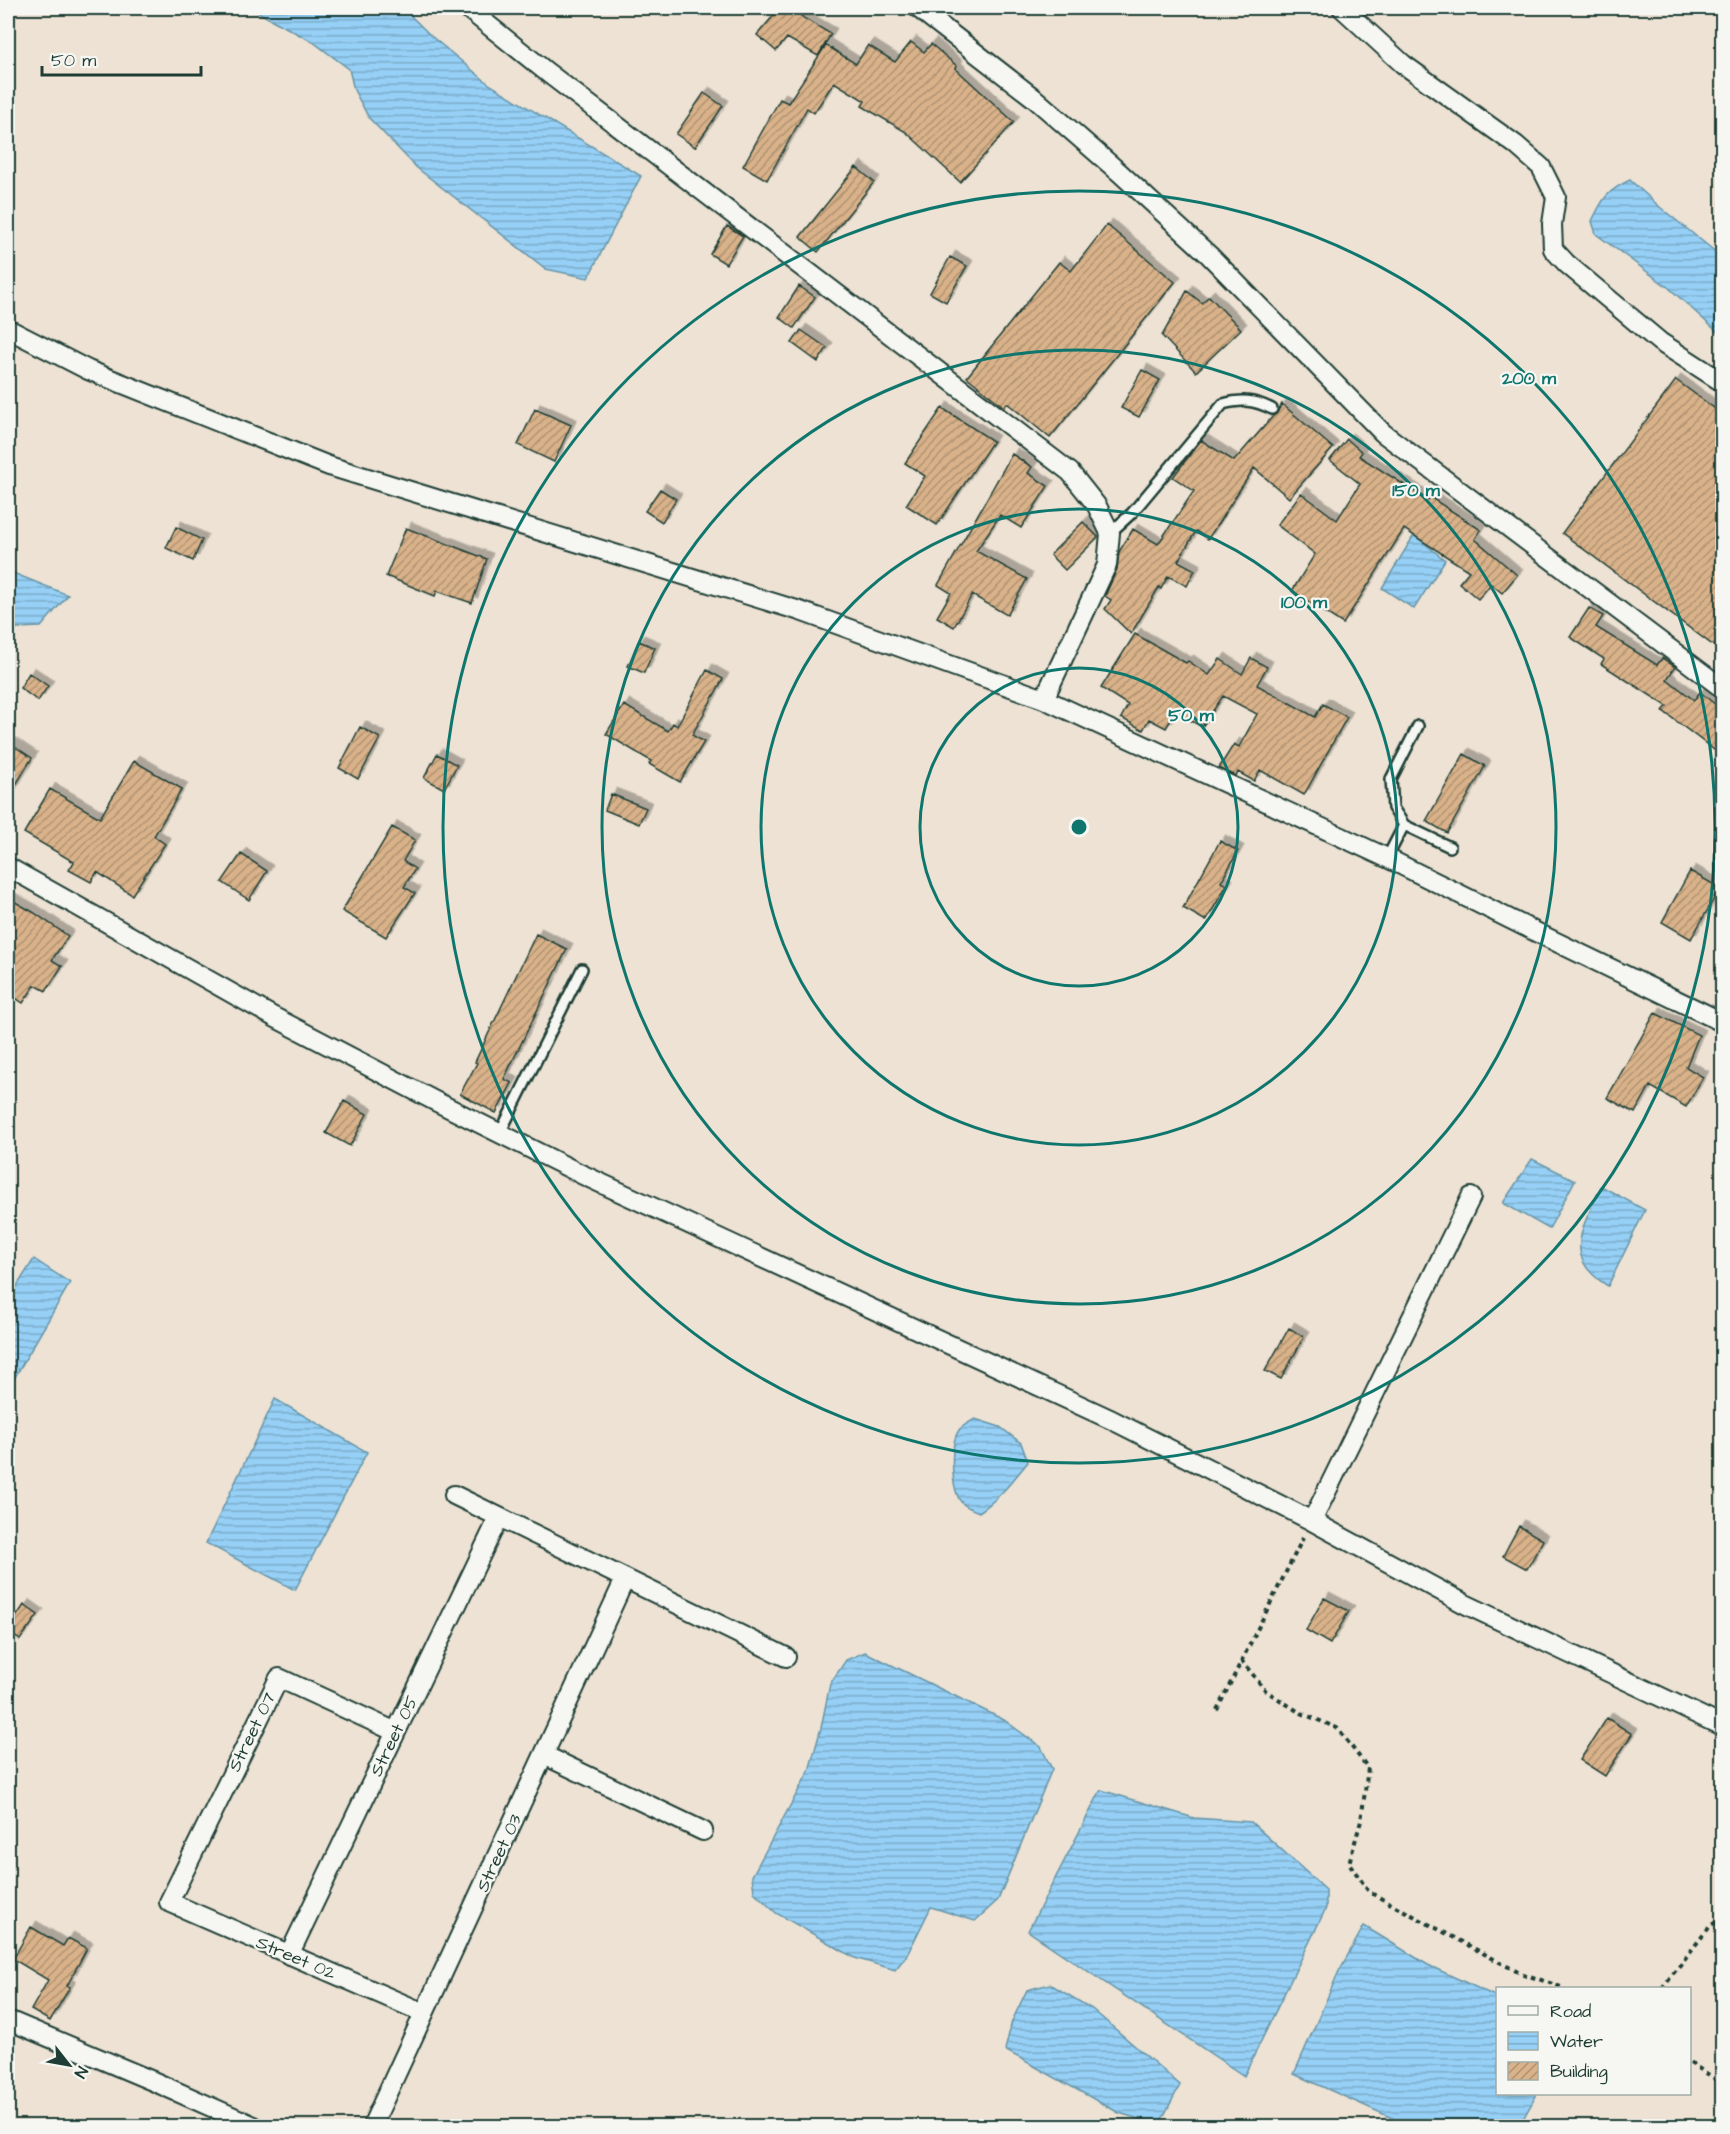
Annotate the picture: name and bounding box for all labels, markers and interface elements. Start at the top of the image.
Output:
scale bar [42,39,201,77]
text: 50 m [51,48,96,73]
text: 200 m [1501,366,1557,391]
text: 150 m [1392,478,1441,503]
text: 100 m [1281,590,1328,615]
text: 50 m [1168,703,1215,728]
centre of rings [1069,817,1089,837]
street label: Street 07 [222,1688,282,1776]
street label: Street 05 [364,1691,424,1781]
street label: Street 03 [470,1810,528,1896]
street label: Street 02 [252,1930,340,1986]
legend [1496,1987,1691,2095]
text: Road [1550,1999,1591,2024]
text: Water [1550,2029,1603,2054]
north arrow [39,2035,99,2095]
text: Building [1550,2059,1608,2085]
text: N [69,2062,93,2082]

